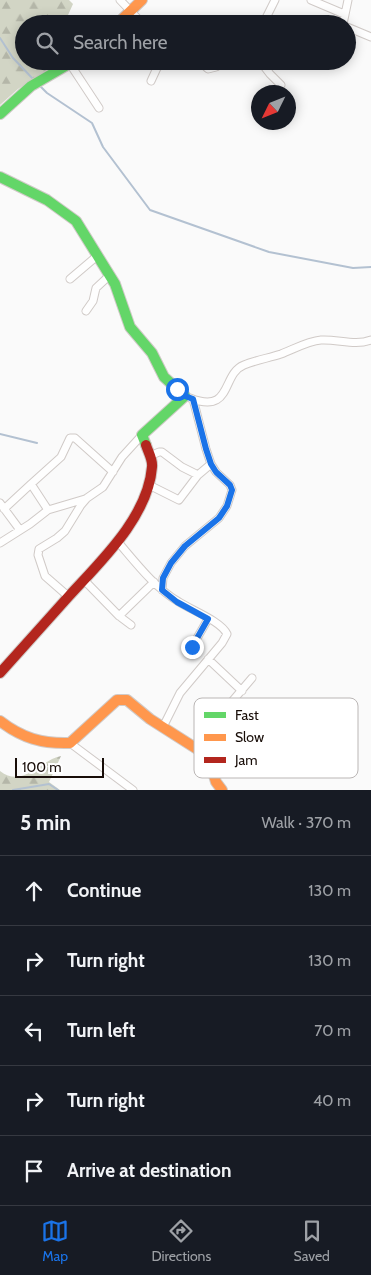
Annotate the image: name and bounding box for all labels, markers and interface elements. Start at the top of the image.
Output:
search box [15,15,356,70]
icon: search [33,29,61,57]
text: Search here [73,31,167,54]
north arrow [251,85,296,130]
route start [166,378,189,401]
route end [181,636,204,659]
legend [194,698,358,778]
text: Fast [235,706,259,724]
text: Slow [235,728,264,746]
text: Jam [234,751,257,769]
scale bar [15,755,104,778]
text: 100 m [22,758,62,776]
text: 5 min [20,810,71,835]
text: Walk · 370 m [262,813,351,832]
icon: ahead [20,877,48,905]
text: Continue [67,879,141,902]
text: 130 m [308,881,351,900]
icon: right [20,947,48,975]
text: Turn right [67,949,145,972]
text: 130 m [308,951,351,970]
icon: left [20,1017,48,1045]
text: Turn left [67,1019,135,1042]
text: 70 m [314,1021,351,1040]
icon: right [20,1087,48,1115]
text: Turn right [67,1089,145,1112]
text: 40 m [313,1091,351,1110]
icon: arrive [20,1157,48,1185]
text: Arrive at destination [67,1159,231,1182]
tab: Map [41,1217,69,1265]
tab: Directions [151,1217,211,1265]
tab: Saved [293,1217,330,1265]

